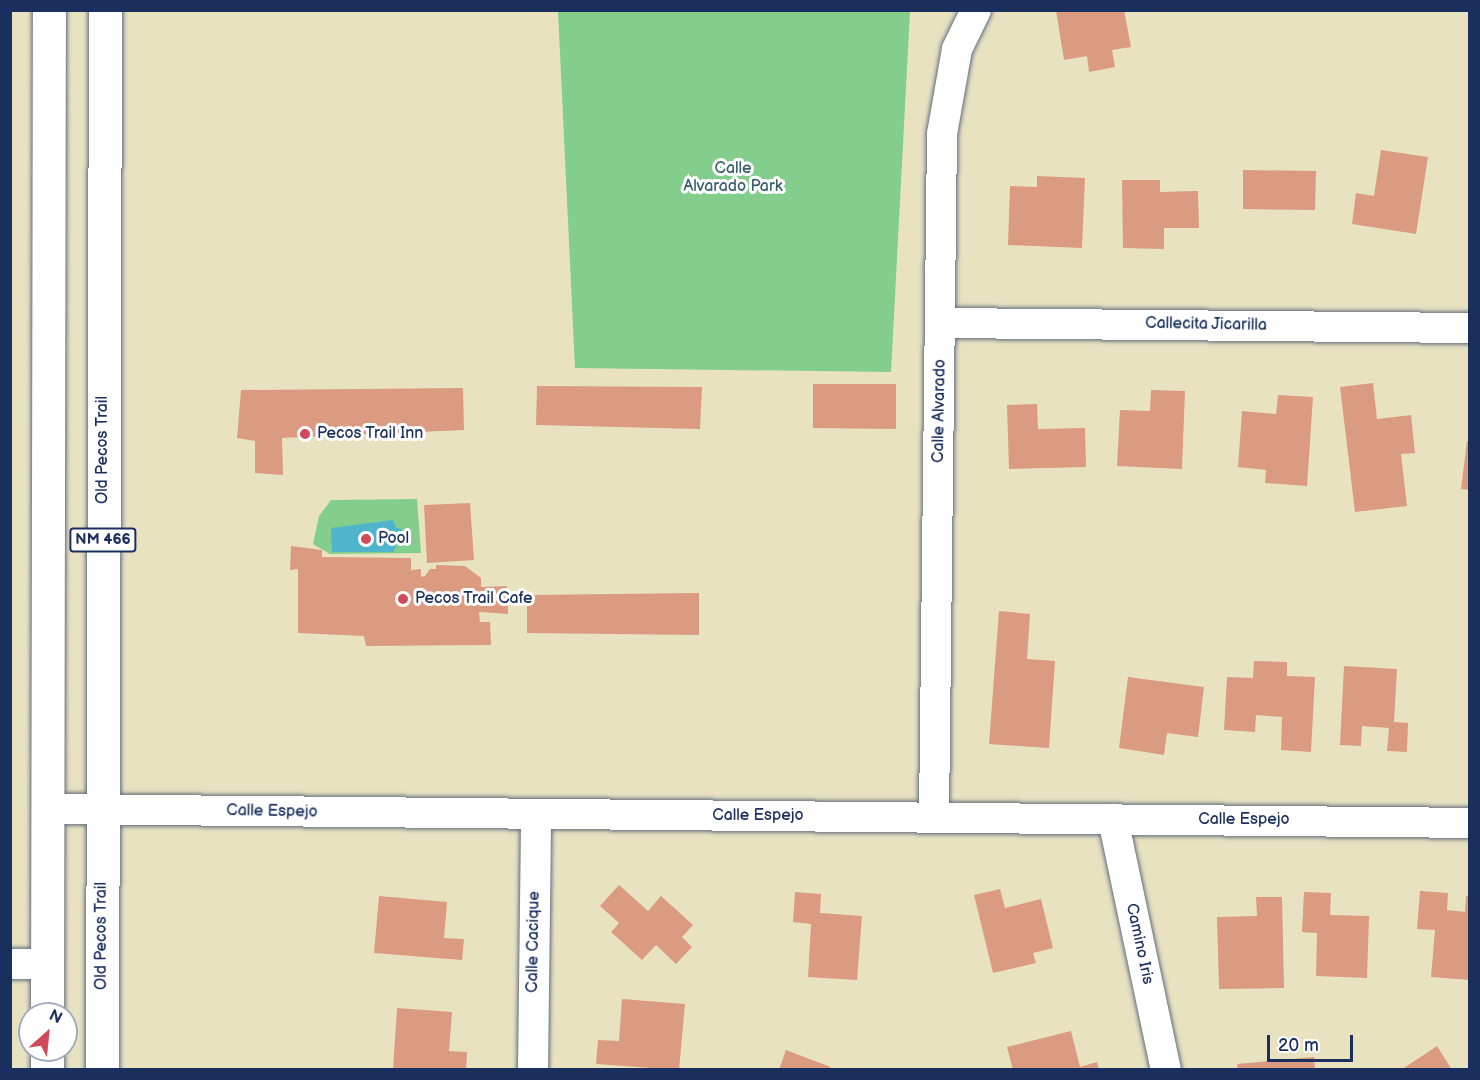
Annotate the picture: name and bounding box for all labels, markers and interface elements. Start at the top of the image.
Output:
park label: Calle Alvarado Park [683,159,783,197]
street label: Callecita Jicarilla [1145,314,1267,336]
street label: Calle Alvarado [929,359,951,463]
street label: Old Pecos Trail [93,396,113,504]
place label: Pecos Trail Inn [317,424,424,444]
marker: Pecos Trail Inn [298,427,312,441]
road number: NM 466 [68,528,138,552]
place label: Pool [378,529,409,549]
marker: Pool [359,532,373,546]
place label: Pecos Trail Cafe [415,589,533,609]
marker: Pecos Trail Cafe [396,592,410,606]
street label: Calle Espejo [226,802,318,822]
street label: Calle Espejo [712,806,804,826]
street label: Calle Espejo [1198,810,1290,830]
street label: Old Pecos Trail [92,882,112,990]
street label: Calle Cacique [524,891,544,993]
street label: Camino Iris [1121,902,1157,986]
north arrow [18,1002,78,1062]
text: N [46,1006,65,1028]
scale bar [1270,1023,1356,1061]
text: 20 m [1278,1035,1319,1056]

